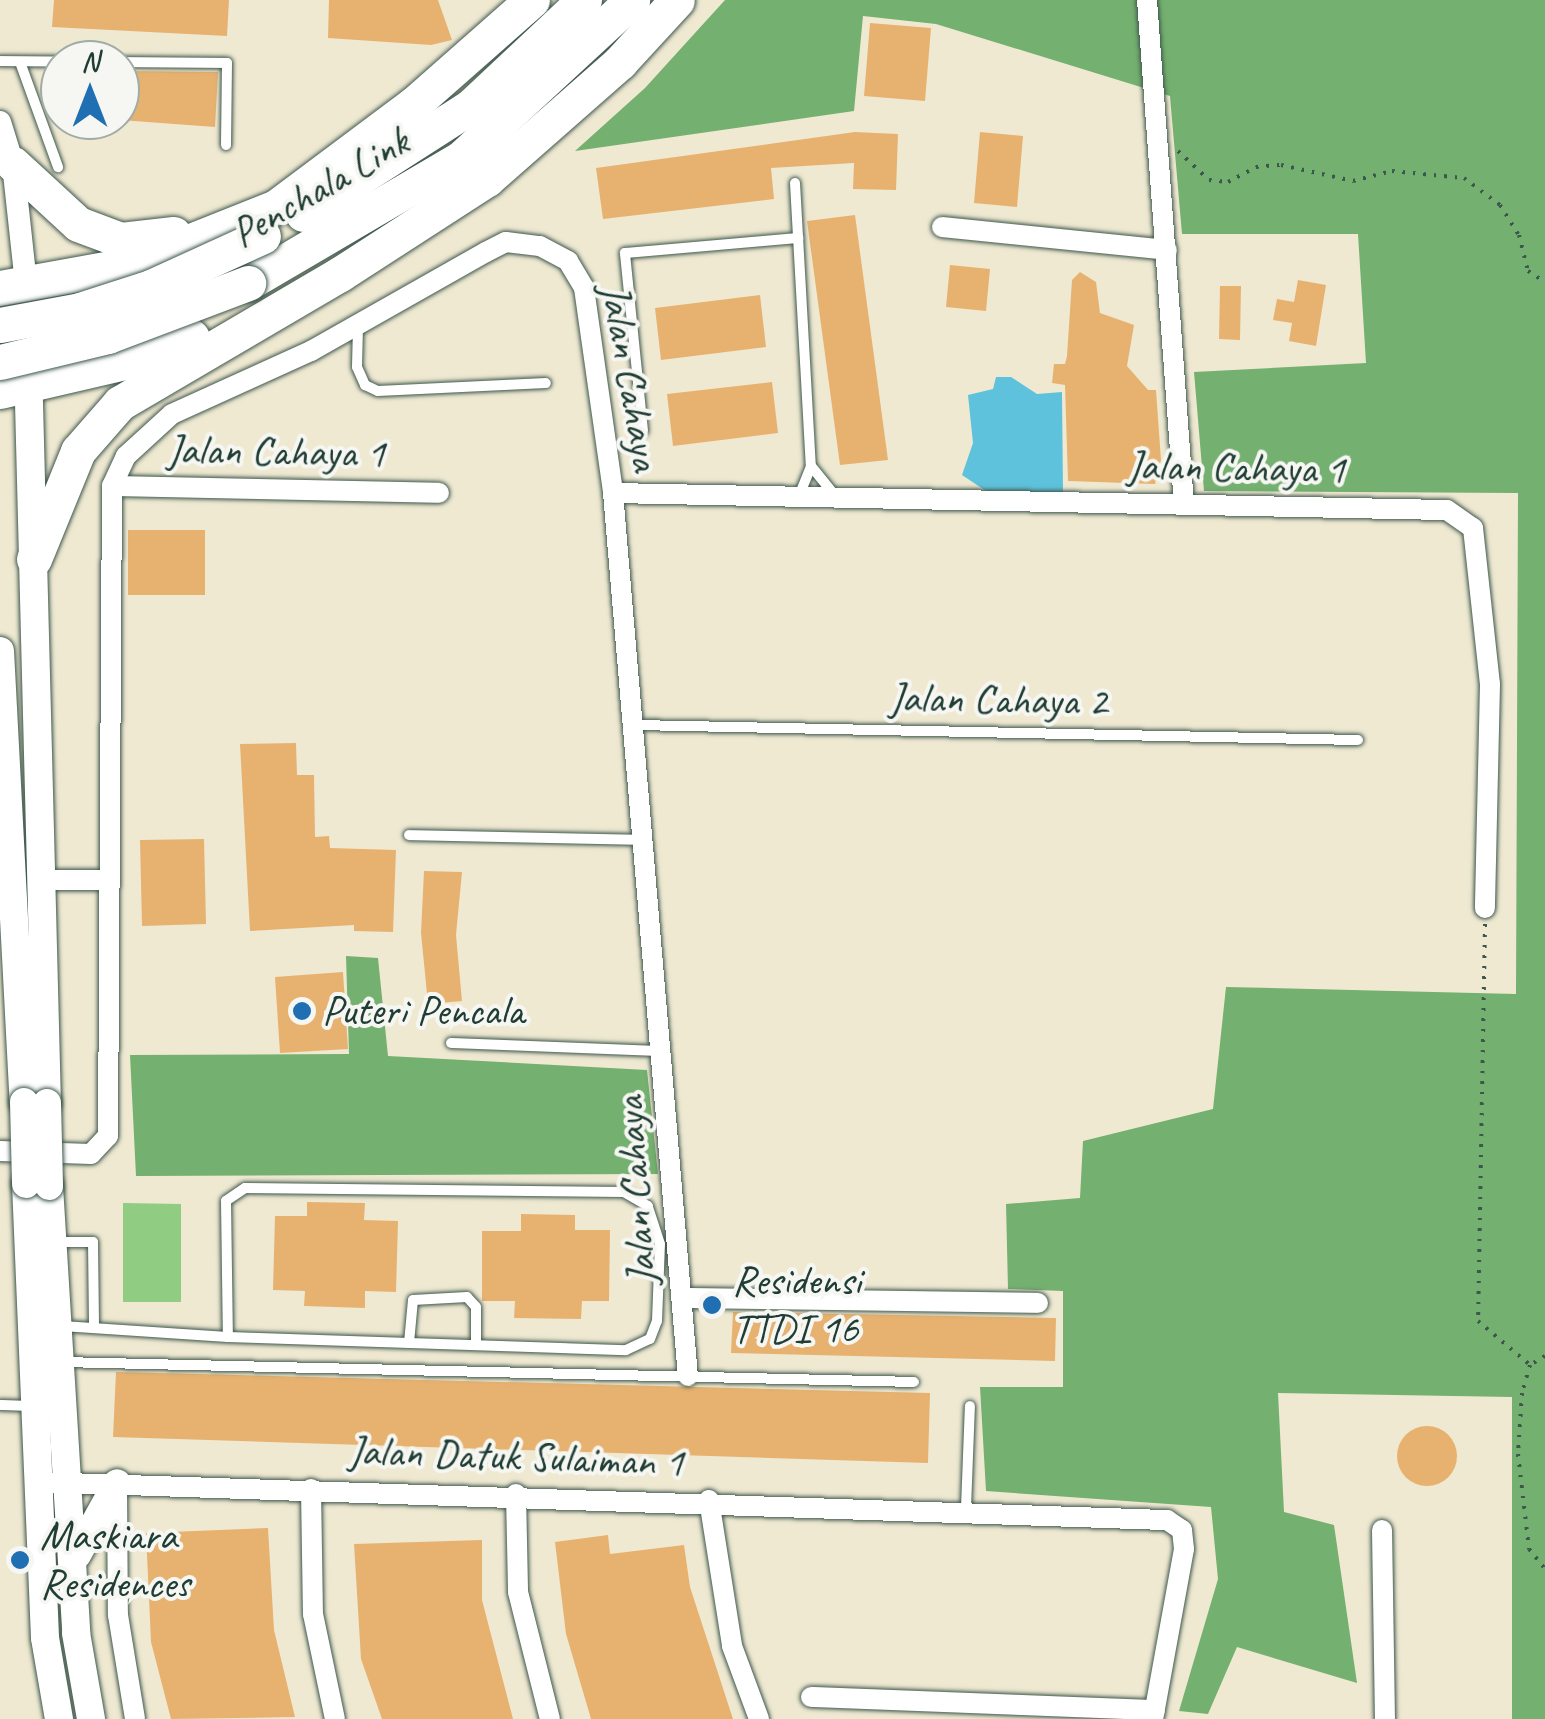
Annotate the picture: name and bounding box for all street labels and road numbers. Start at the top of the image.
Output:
street label: Penchala Link [222,117,418,259]
street label: Jalan Cahaya [589,279,671,475]
street label: Jalan Cahaya 1 [166,425,386,479]
street label: Jalan Cahaya 1 [1126,441,1346,495]
street label: Jalan Cahaya 2 [888,673,1108,727]
street label: Jalan Cahaya [604,1095,668,1287]
street label: Jalan Datuk Sulaiman 1 [345,1426,687,1488]

